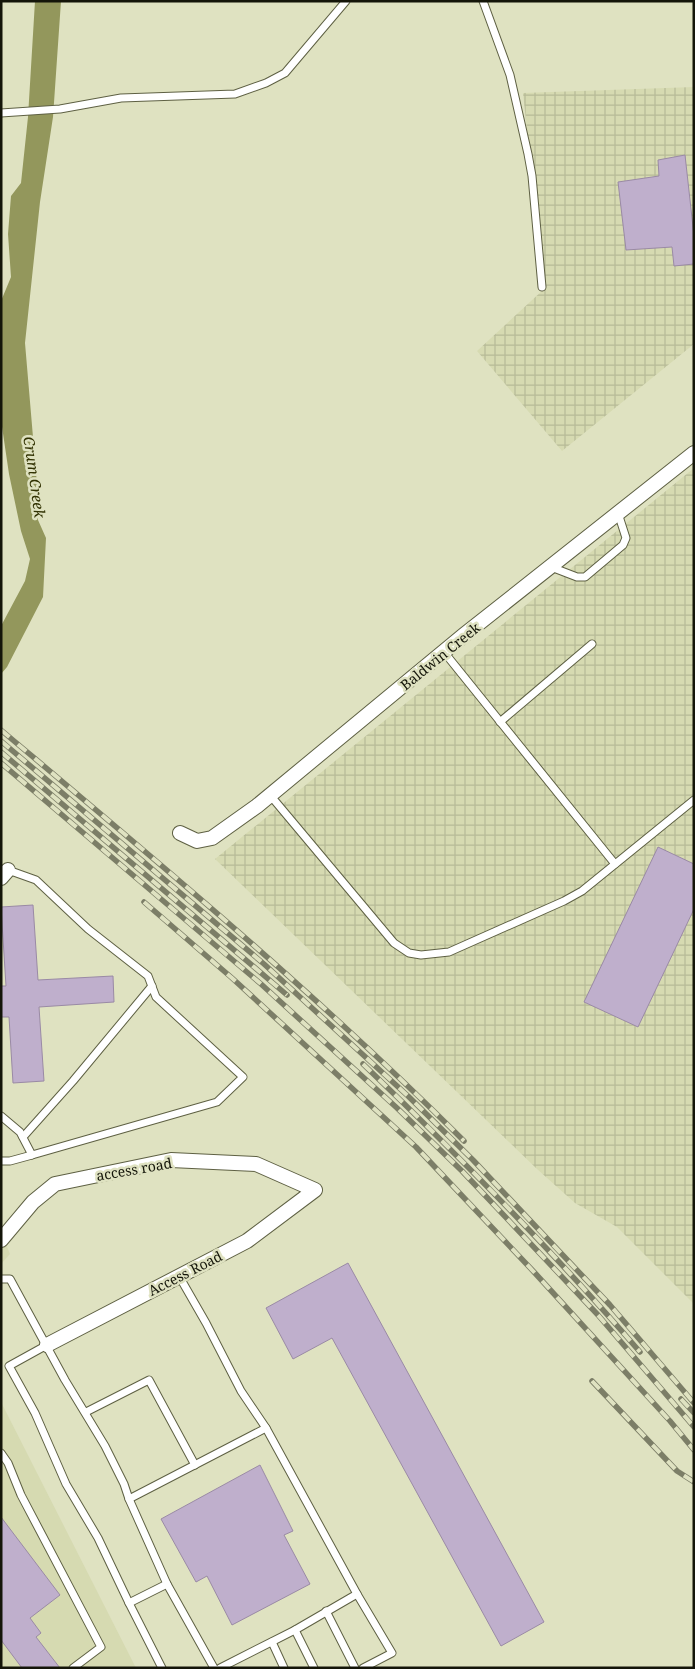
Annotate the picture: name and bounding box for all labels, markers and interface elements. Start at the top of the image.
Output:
water label: Crum Creek [19,435,51,520]
street label: Baldwin Creek [396,617,485,694]
street label: access road [95,1153,174,1185]
street label: Access Road [145,1246,226,1300]

